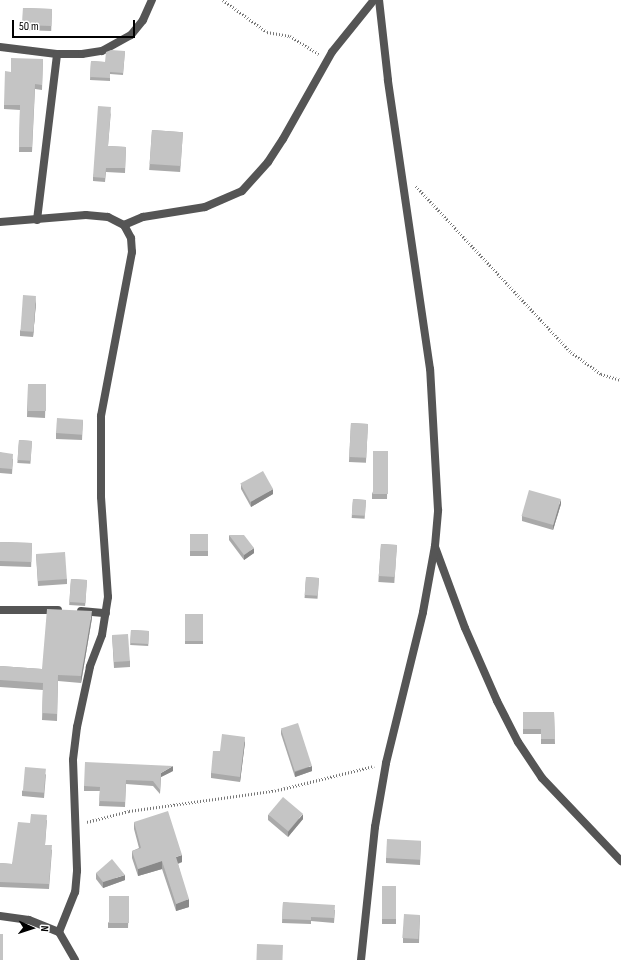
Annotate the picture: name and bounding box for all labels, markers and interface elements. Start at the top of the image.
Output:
scale bar [14,12,137,38]
text: 50 m [19,19,39,34]
north arrow [12,908,52,948]
text: N [38,925,51,932]

